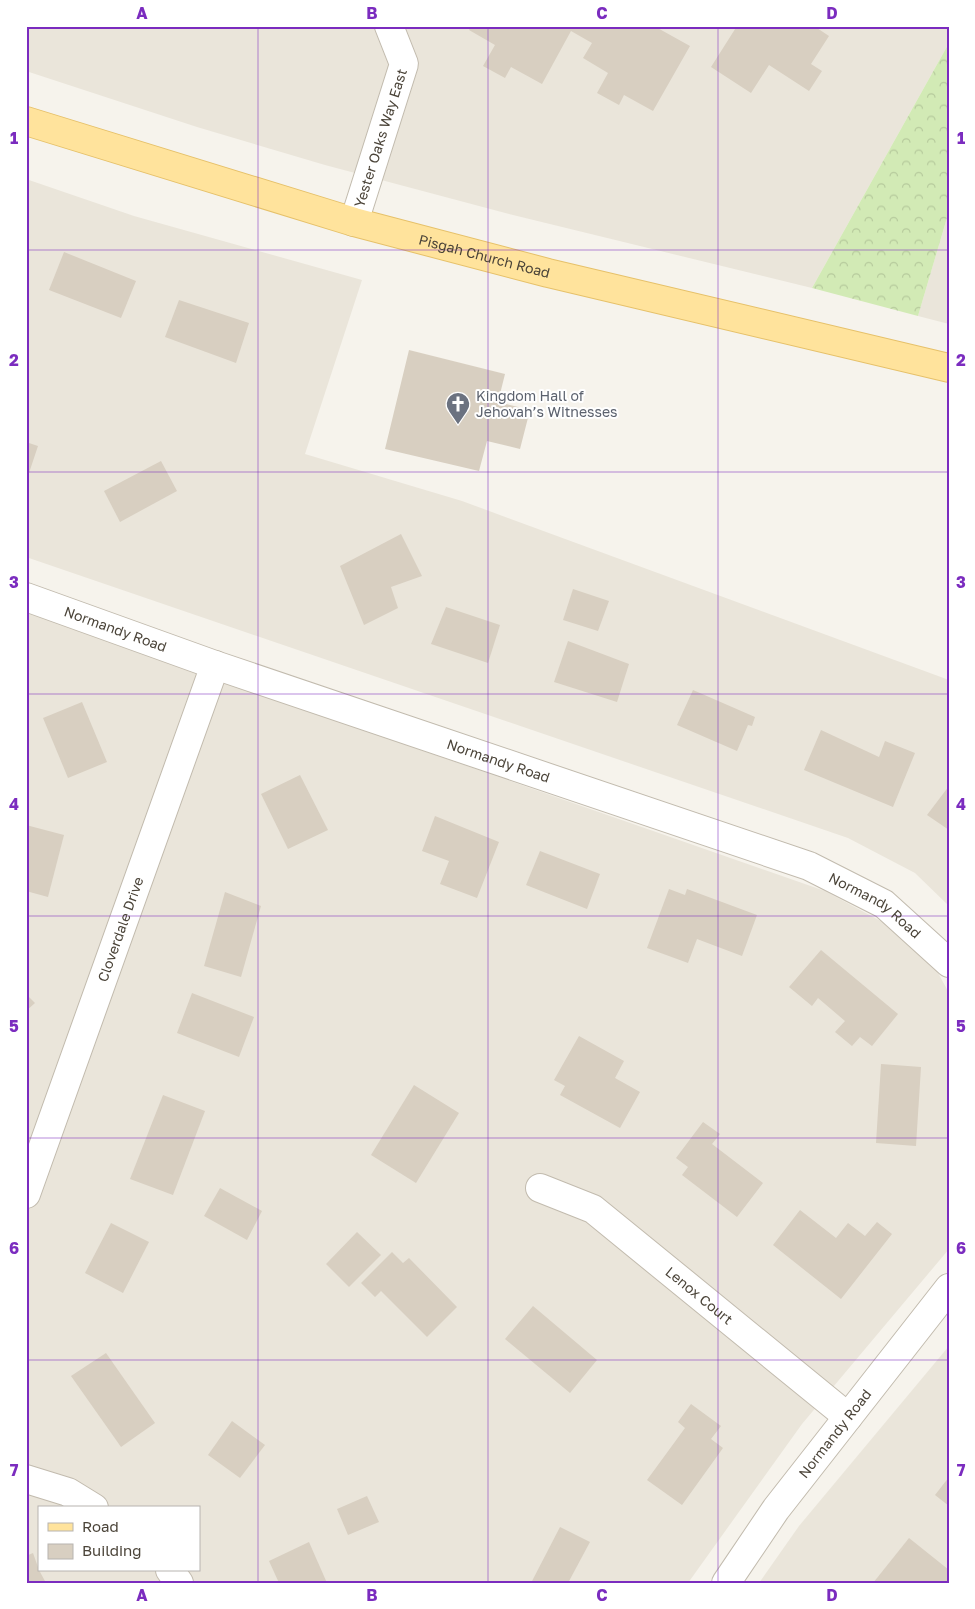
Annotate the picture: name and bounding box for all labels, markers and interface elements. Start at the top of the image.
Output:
text: A [136,3,148,23]
text: B [366,3,378,23]
text: C [596,3,608,23]
text: D [826,3,838,23]
street label: Yester Oaks Way East [350,67,410,209]
text: 1 [10,128,18,148]
text: 1 [957,128,965,148]
street label: Pisgah Church Road [417,230,552,281]
text: 2 [9,350,19,370]
text: 2 [956,350,966,370]
place label: Kingdom Hall of Jehovah’s Witnesses [476,387,617,420]
church icon: Kingdom Hall of Jehovah’s Witnesses [445,391,471,425]
text: 3 [9,572,19,592]
text: 3 [956,572,966,592]
street label: Normandy Road [62,602,169,655]
street label: Normandy Road [445,735,552,786]
text: 4 [9,794,19,814]
text: 4 [956,794,966,814]
street label: Normandy Road [826,868,925,941]
street label: Cloverdale Drive [94,874,147,984]
text: 5 [9,1016,19,1036]
text: 5 [956,1016,966,1036]
text: 6 [9,1238,19,1258]
text: 6 [956,1238,966,1258]
street label: Lenox Court [662,1263,736,1328]
street label: Normandy Road [795,1386,874,1481]
text: 7 [10,1460,19,1480]
text: 7 [957,1460,966,1480]
legend [38,1506,200,1572]
text: Road [82,1517,119,1535]
text: Building [82,1541,142,1559]
text: A [136,1585,148,1605]
text: B [366,1585,378,1605]
text: C [596,1585,608,1605]
text: D [826,1585,838,1605]

